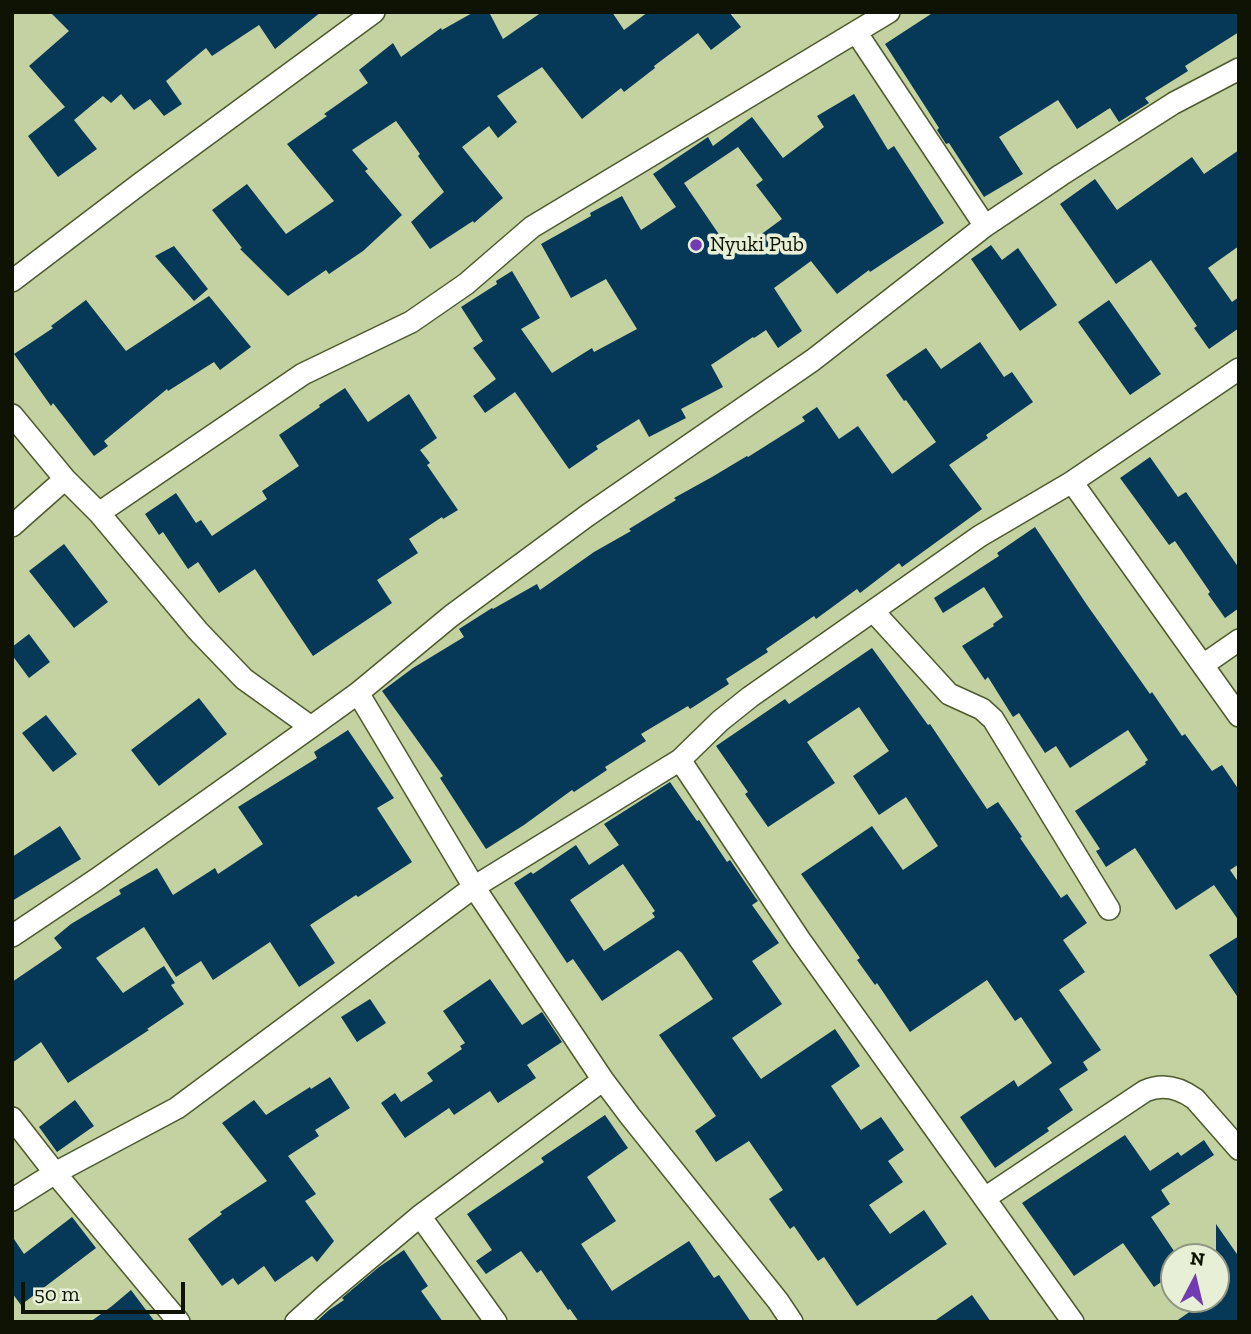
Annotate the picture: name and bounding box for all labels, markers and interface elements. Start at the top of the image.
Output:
place label: Nyuki Pub [710,232,804,258]
marker: Nyuki Pub [688,237,704,253]
north arrow [1160,1243,1230,1313]
text: N [1189,1246,1206,1271]
scale bar [24,1268,189,1312]
text: 50 m [34,1281,80,1306]

